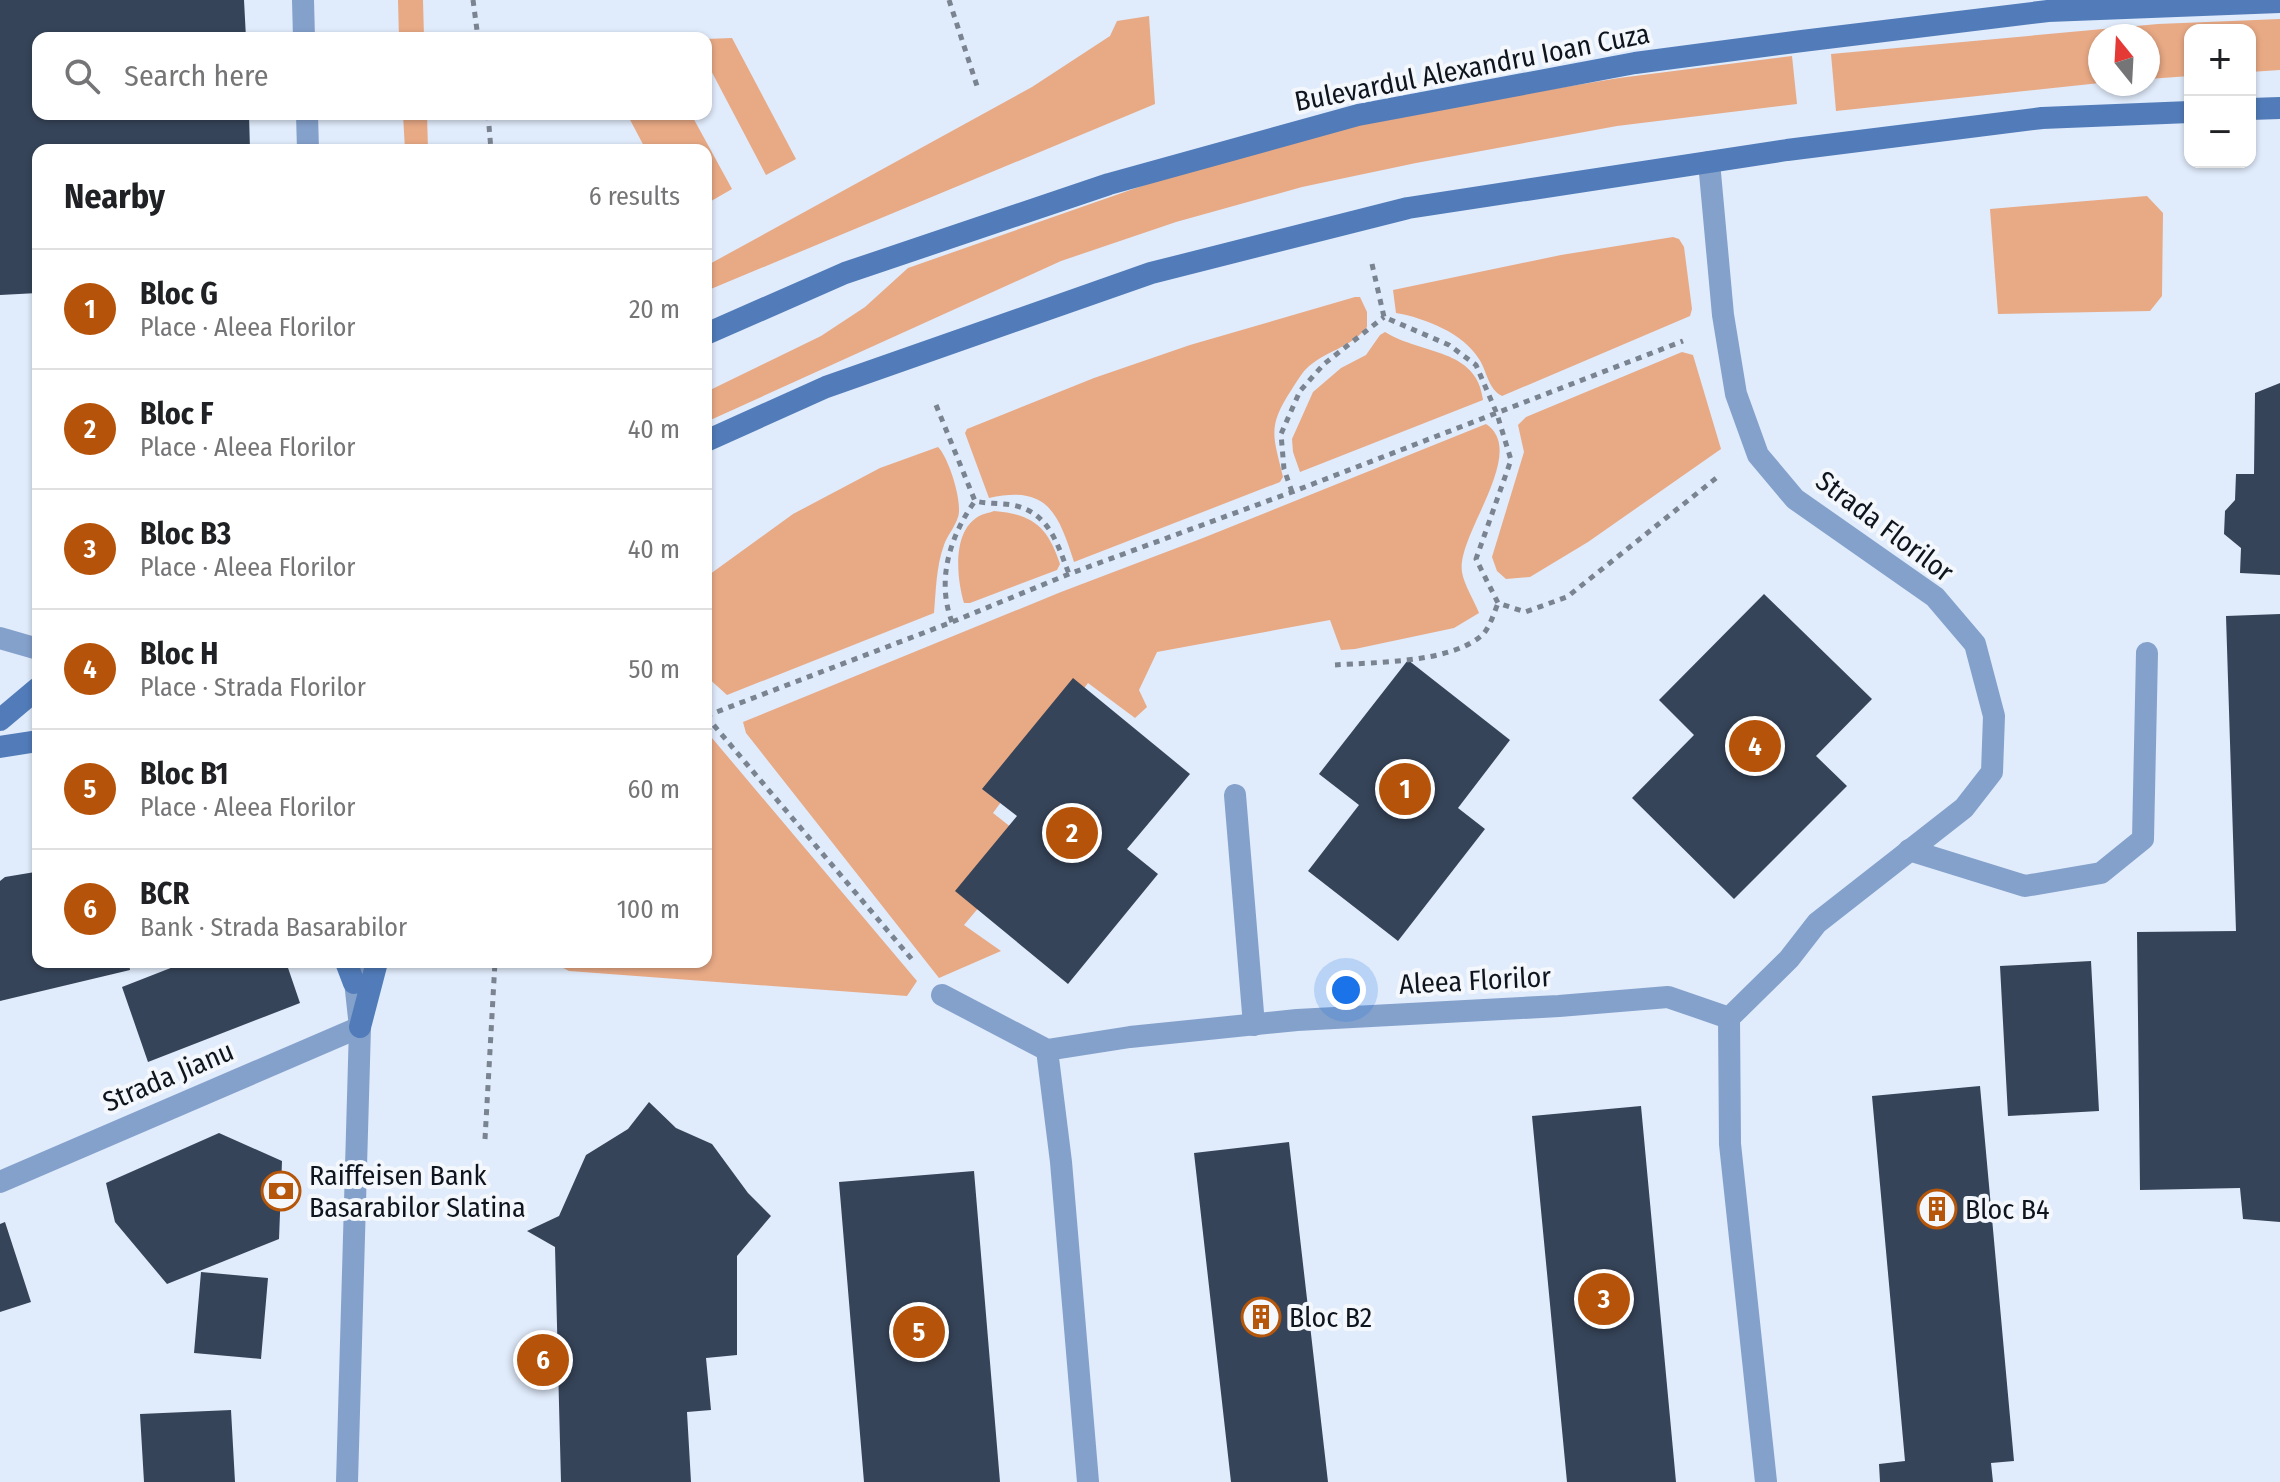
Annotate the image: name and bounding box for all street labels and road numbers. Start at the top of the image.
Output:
street label: Bulevardul Alexandru Ioan Cuza [1292,17,1652,118]
street label: Strada Florilor [1809,464,1960,589]
street label: Aleea Florilor [1398,960,1552,1001]
street label: Strada Jianu [98,1034,239,1119]

